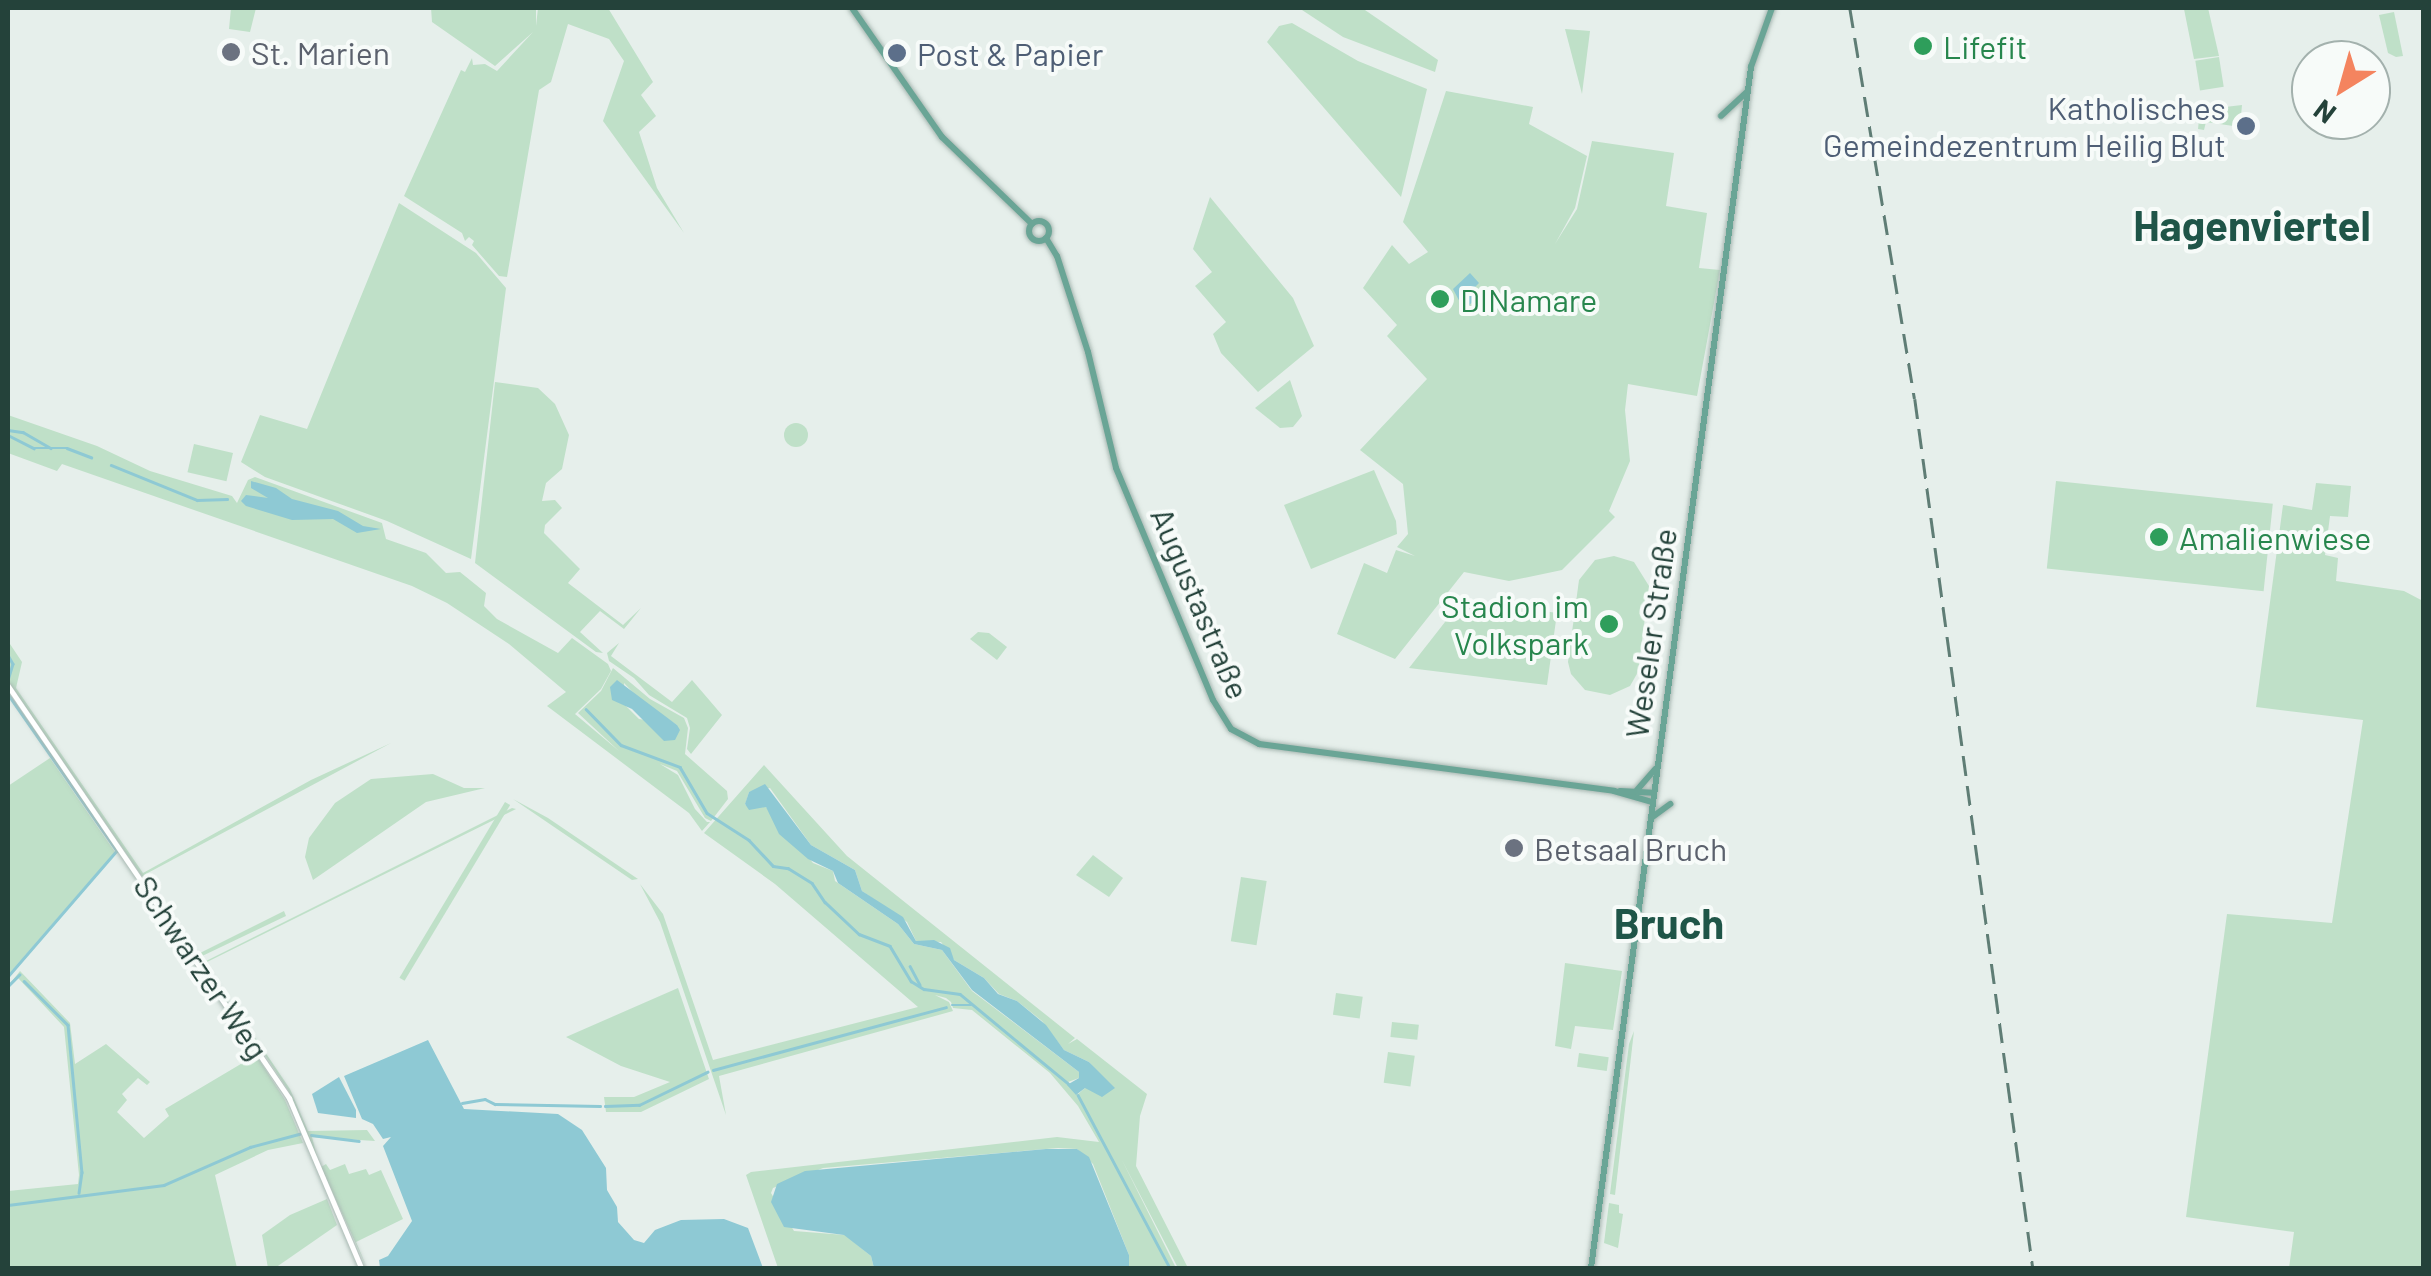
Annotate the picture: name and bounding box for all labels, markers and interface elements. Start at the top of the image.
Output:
place label: Lifefit [1943,27,2028,65]
place label: St. Marien [251,33,390,71]
place label: Post & Papier [917,34,1103,72]
marker: Lifefit [1912,35,1934,57]
north arrow [2291,40,2391,140]
marker: St. Marien [220,41,242,63]
marker: Post & Papier [886,42,908,64]
place label: Katholisches Gemeindezentrum Heilig Blut [1823,89,2226,164]
text: N [2306,93,2342,132]
marker: Katholisches Gemeindezentrum Heilig Blut [2235,115,2257,137]
district label: Hagenviertel [2133,199,2371,249]
place label: DINamare [1460,280,1597,318]
marker: DINamare [1429,288,1451,310]
street label: Augustastraße [1143,502,1259,704]
place label: Amalienwiese [2179,518,2371,556]
street label: Weseler Straße [1616,526,1684,740]
marker: Amalienwiese [2148,526,2170,548]
place label: Stadion im Volkspark [1441,587,1589,662]
marker: Stadion im Volkspark [1598,613,1620,635]
place label: Betsaal Bruch [1534,829,1727,867]
marker: Betsaal Bruch [1503,837,1525,859]
street label: Schwarzer Weg [126,868,278,1066]
district label: Bruch [1614,897,1724,947]

